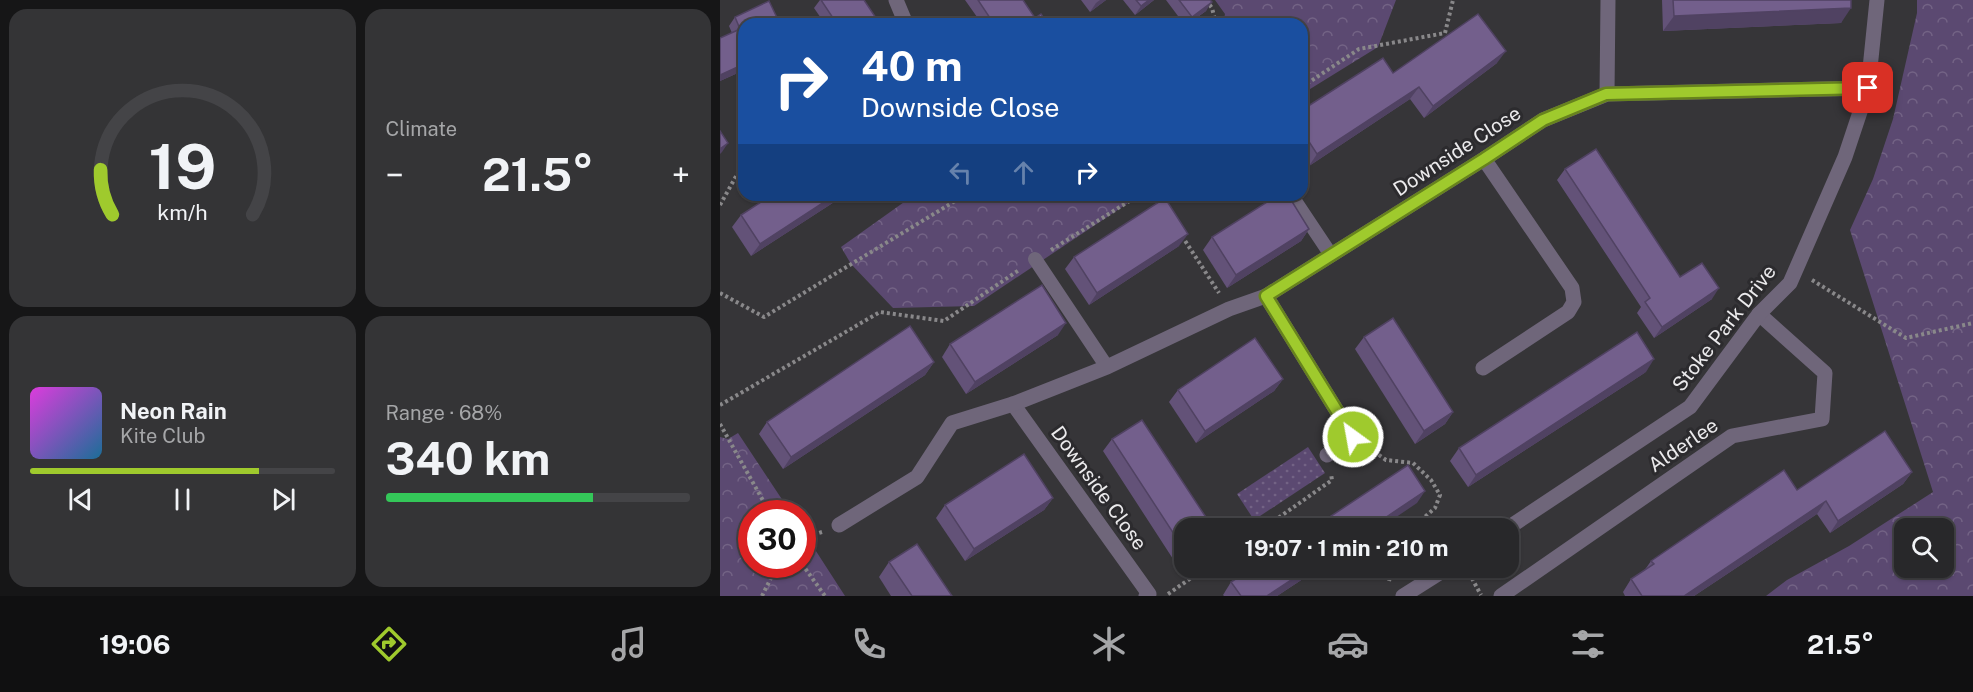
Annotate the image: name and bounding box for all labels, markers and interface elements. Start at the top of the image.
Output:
text: 40 m [861,41,963,90]
icon: right [762,42,840,120]
pin [1842,62,1893,113]
icon: arrive [1851,71,1884,104]
text: Downside Close [861,91,1060,123]
street label: Downside Close [1389,101,1525,201]
text: Climate [386,117,457,141]
text: 19 [148,130,216,203]
text: 21.5° [482,148,594,201]
text: − [386,156,404,194]
text: + [672,156,690,194]
icon: left [944,156,977,189]
icon: ahead [1007,156,1040,189]
icon: right [1070,156,1103,189]
text: km/h [157,200,207,225]
street label: Stoke Park Drive [1667,260,1781,396]
text: Neon Rain [120,398,227,424]
text: Range · 68% [386,401,502,425]
position arrow [1321,405,1385,469]
street label: Alderlee [1644,413,1722,477]
street label: Downside Close [1046,421,1152,555]
text: Kite Club [120,424,205,448]
text: 340 km [386,432,550,485]
icon: previous [64,483,97,516]
icon: pause [166,483,199,516]
icon: next [267,483,300,516]
speed limit sign: 30 [738,500,816,578]
map controls [1894,518,1954,578]
button: search [1894,518,1954,578]
text: 19:07 · 1 min · 210 m [1245,535,1448,561]
icon: directions [368,623,410,665]
icon: music [608,623,650,665]
icon: phone [848,623,890,665]
icon: climate [1088,623,1130,665]
icon: car [1327,623,1369,665]
icon: filters [1567,623,1609,665]
text: 19:06 [99,628,171,660]
text: 21.5° [1807,628,1874,660]

